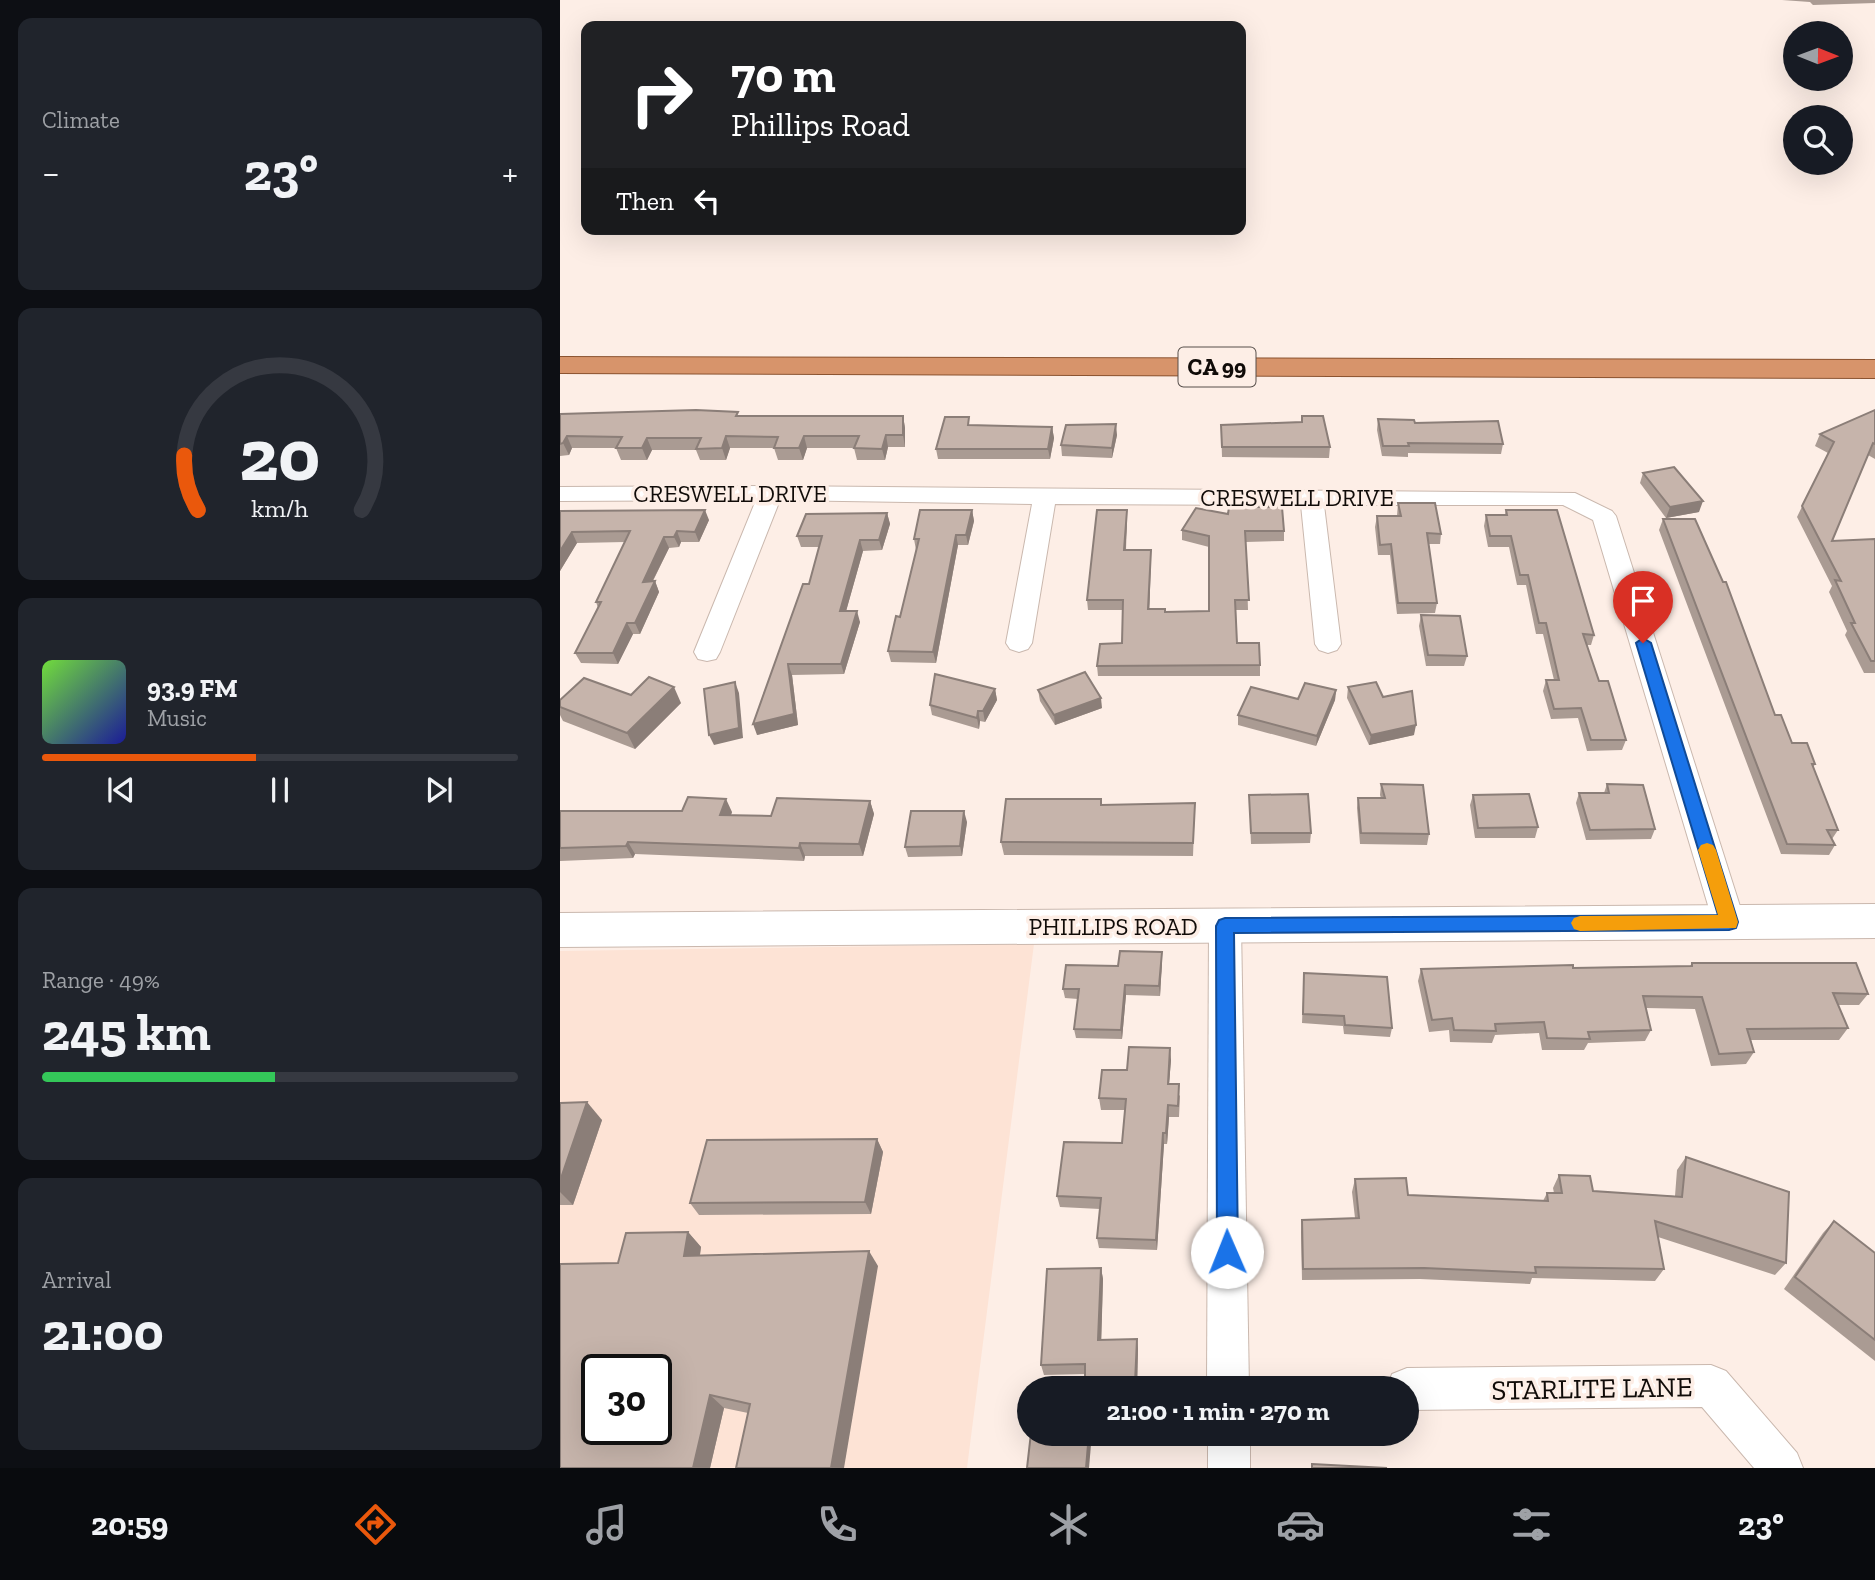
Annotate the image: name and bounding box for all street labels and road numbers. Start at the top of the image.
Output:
road number: CA 99 [1178,348,1256,386]
street label: CRESWELL DRIVE [633,479,827,508]
street label: CRESWELL DRIVE [1200,483,1394,512]
street label: PHILLIPS ROAD [1028,912,1198,941]
street label: STARLITE LANE [1491,1370,1693,1407]

